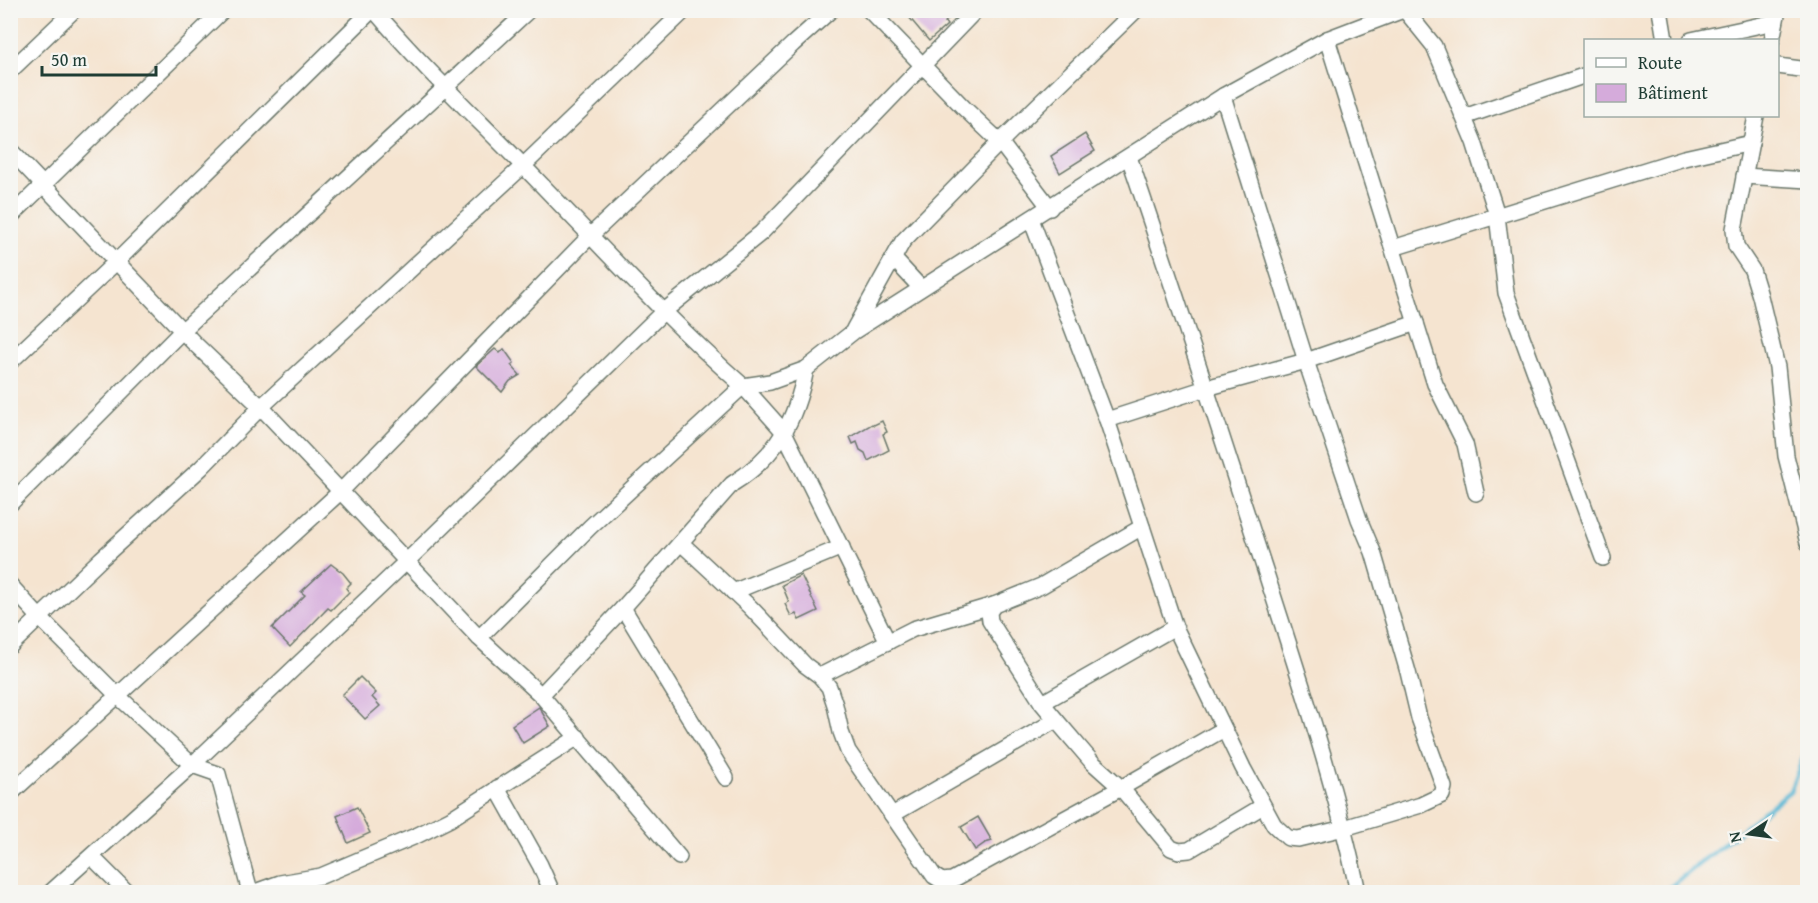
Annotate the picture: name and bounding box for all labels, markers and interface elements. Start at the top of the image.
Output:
scale bar [42,39,156,77]
legend [1584,39,1779,117]
text: 50 m [51,46,87,73]
text: Route [1638,49,1682,76]
text: Bâtiment [1638,79,1708,106]
north arrow [1719,804,1779,864]
text: N [1721,829,1747,845]

